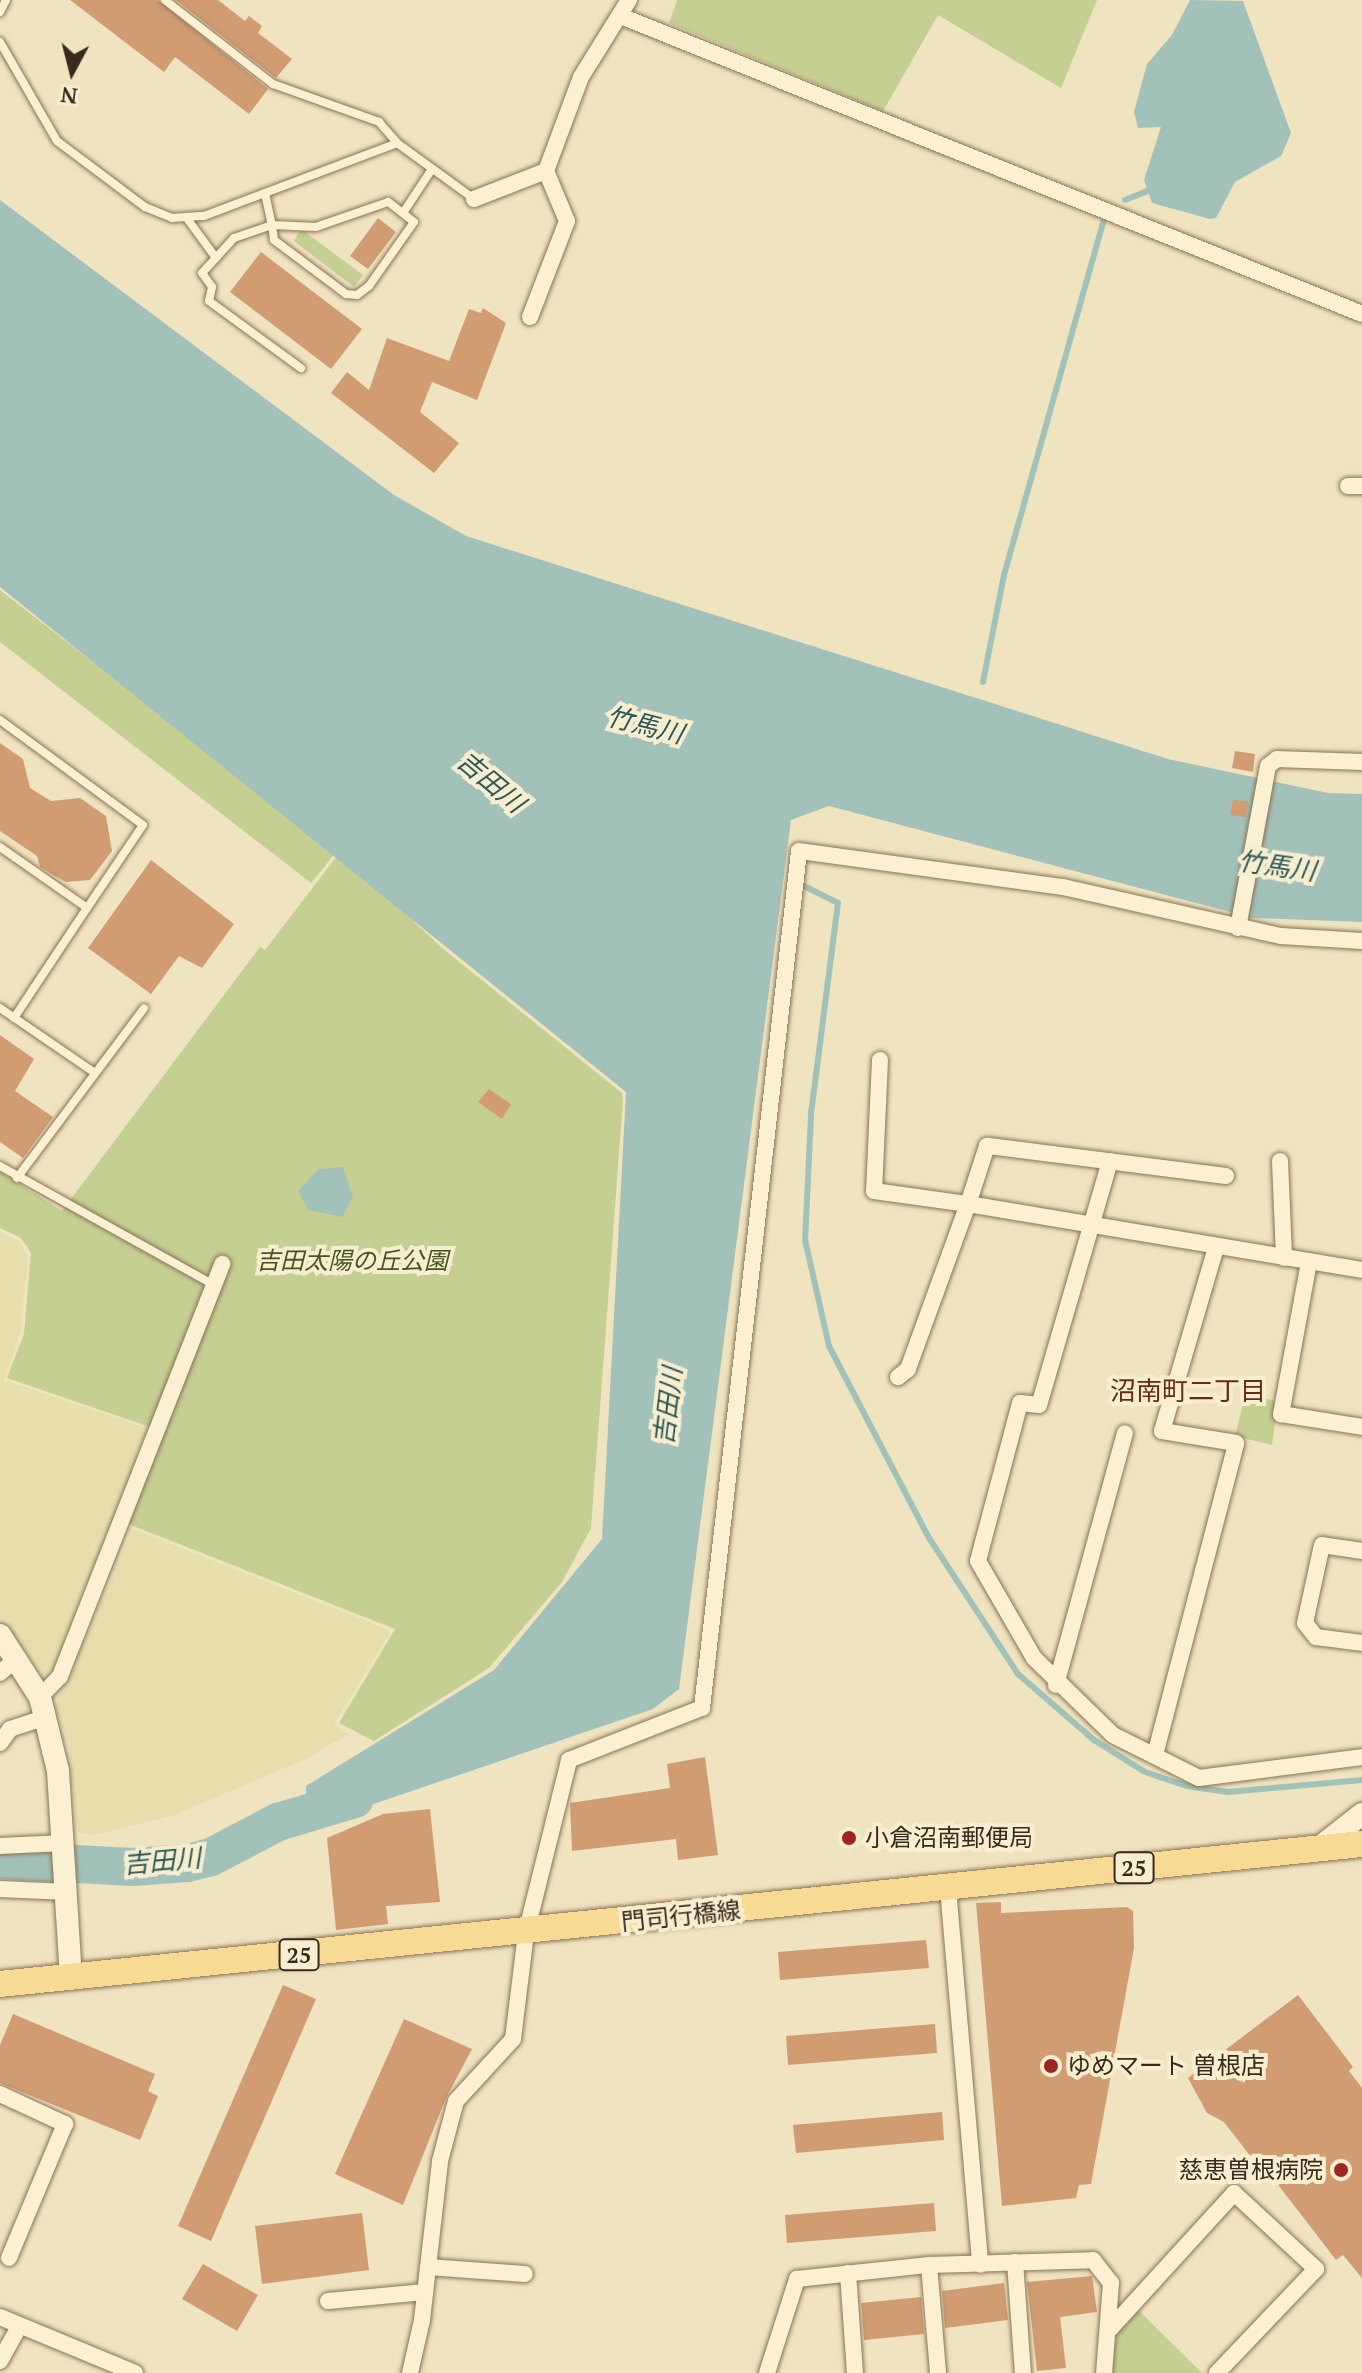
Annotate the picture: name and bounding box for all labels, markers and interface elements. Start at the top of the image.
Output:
north arrow [32,32,112,112]
text: N [59,81,79,112]
water label: 竹馬川 [603,700,687,750]
water label: 吉田川 [451,745,531,819]
water label: 竹馬川 [1236,845,1318,887]
park label: 吉田太陽の丘公園 [256,1247,448,1275]
water label: 吉田川 [648,1365,688,1447]
district label: 沼南町二丁目 [1110,1375,1266,1407]
place label: 小倉沼南郵便局 [865,1824,1033,1852]
marker: 小倉沼南郵便局 [840,1829,858,1847]
water label: 吉田川 [122,1842,202,1880]
road number: 25 [1112,1850,1156,1886]
street label: 門司行橋線 [620,1895,742,1937]
road number: 25 [277,1937,321,1973]
place label: ゆめマート 曽根店 [1067,2052,1265,2080]
marker: ゆめマート 曽根店 [1042,2057,1060,2075]
place label: 慈恵曽根病院 [1179,2156,1323,2184]
marker: 慈恵曽根病院 [1330,2159,1352,2181]

